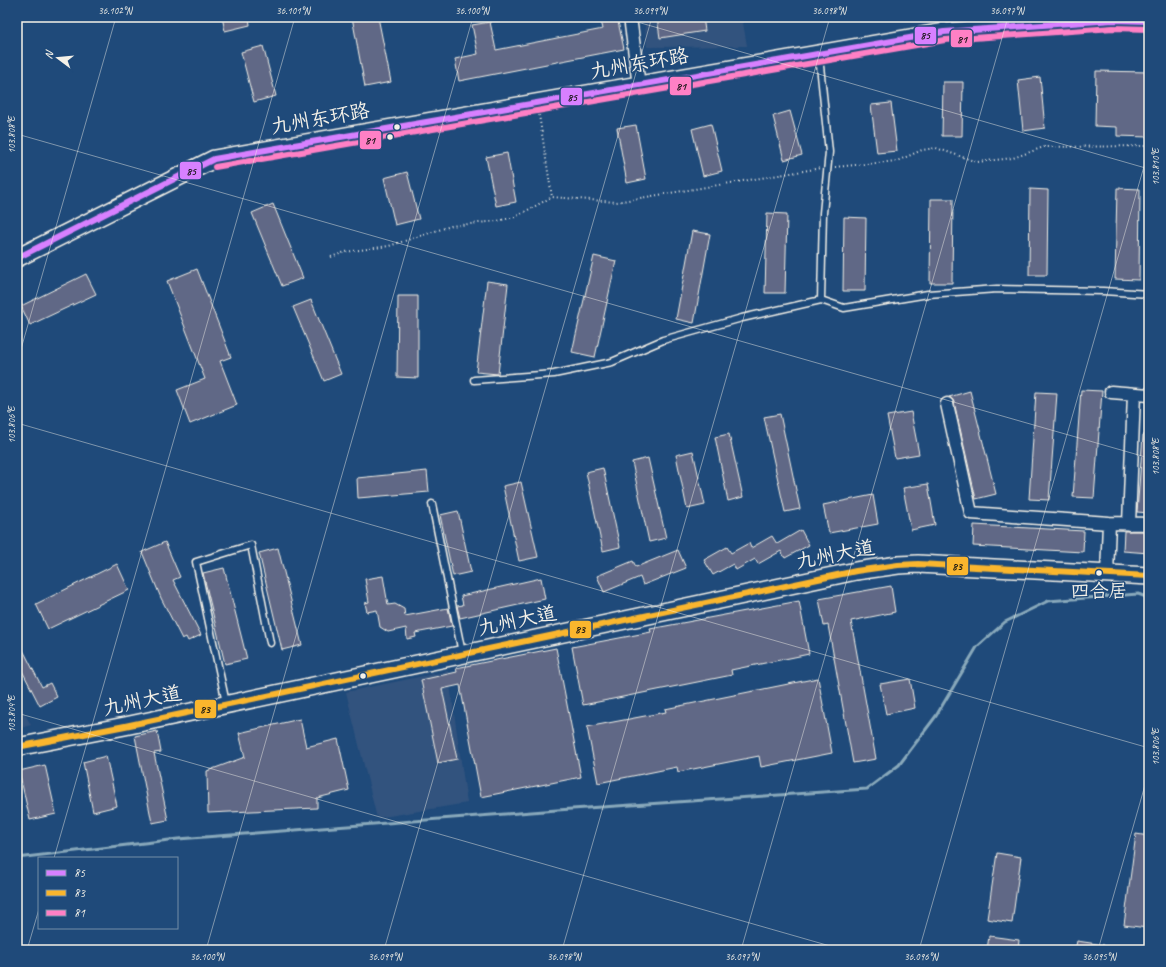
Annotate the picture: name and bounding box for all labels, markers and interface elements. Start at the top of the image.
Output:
text: 36.102°N [98,4,134,17]
text: 36.101°N [276,4,312,17]
text: 36.100°N [455,4,491,17]
text: 36.099°N [633,4,669,17]
text: 36.098°N [812,4,848,17]
text: 36.097°N [990,4,1026,17]
line badge: 85 [914,26,937,45]
text: 85 [920,28,931,42]
line badge: 81 [950,29,973,48]
text: 81 [957,32,968,46]
north arrow [38,38,78,78]
street label: 九州东环路 [588,42,691,84]
text: N [41,48,57,60]
line badge: 81 [669,76,692,96]
text: 81 [676,79,687,93]
line badge: 85 [560,87,583,106]
text: 85 [567,90,578,104]
street label: 九州东环路 [269,97,372,139]
text: 103.808°E [5,115,18,154]
unlabelled marker [392,122,402,132]
line badge: 81 [359,130,382,150]
unlabelled marker [385,132,395,142]
text: 81 [365,133,376,147]
text: 103.810°E [1149,147,1162,186]
line badge: 85 [179,161,202,180]
text: 85 [186,164,197,178]
text: 103.806°E [5,405,18,444]
text: 103.808°E [1149,437,1162,476]
street label: 九州大道 [793,535,877,574]
line badge: 83 [946,556,969,576]
text: 83 [952,559,963,573]
marker: 四合居 [1094,568,1104,578]
place label: 四合居 [1070,579,1128,603]
street label: 九州大道 [475,600,559,641]
line badge: 83 [569,620,592,639]
text: 83 [575,622,586,636]
unlabelled marker [358,671,368,681]
street label: 九州大道 [100,680,184,721]
text: 103.804°E [5,694,18,733]
line badge: 83 [194,699,217,719]
text: 83 [200,702,211,716]
text: 103.806°E [1149,727,1162,766]
legend [38,857,178,929]
text: 85 [74,865,85,881]
text: 83 [74,885,86,901]
text: 81 [74,905,85,921]
text: 36.100°N [190,950,226,963]
text: 36.099°N [368,950,404,963]
text: 36.098°N [547,950,583,963]
text: 36.097°N [725,950,761,963]
text: 36.096°N [904,950,940,963]
text: 36.095°N [1082,950,1118,963]

